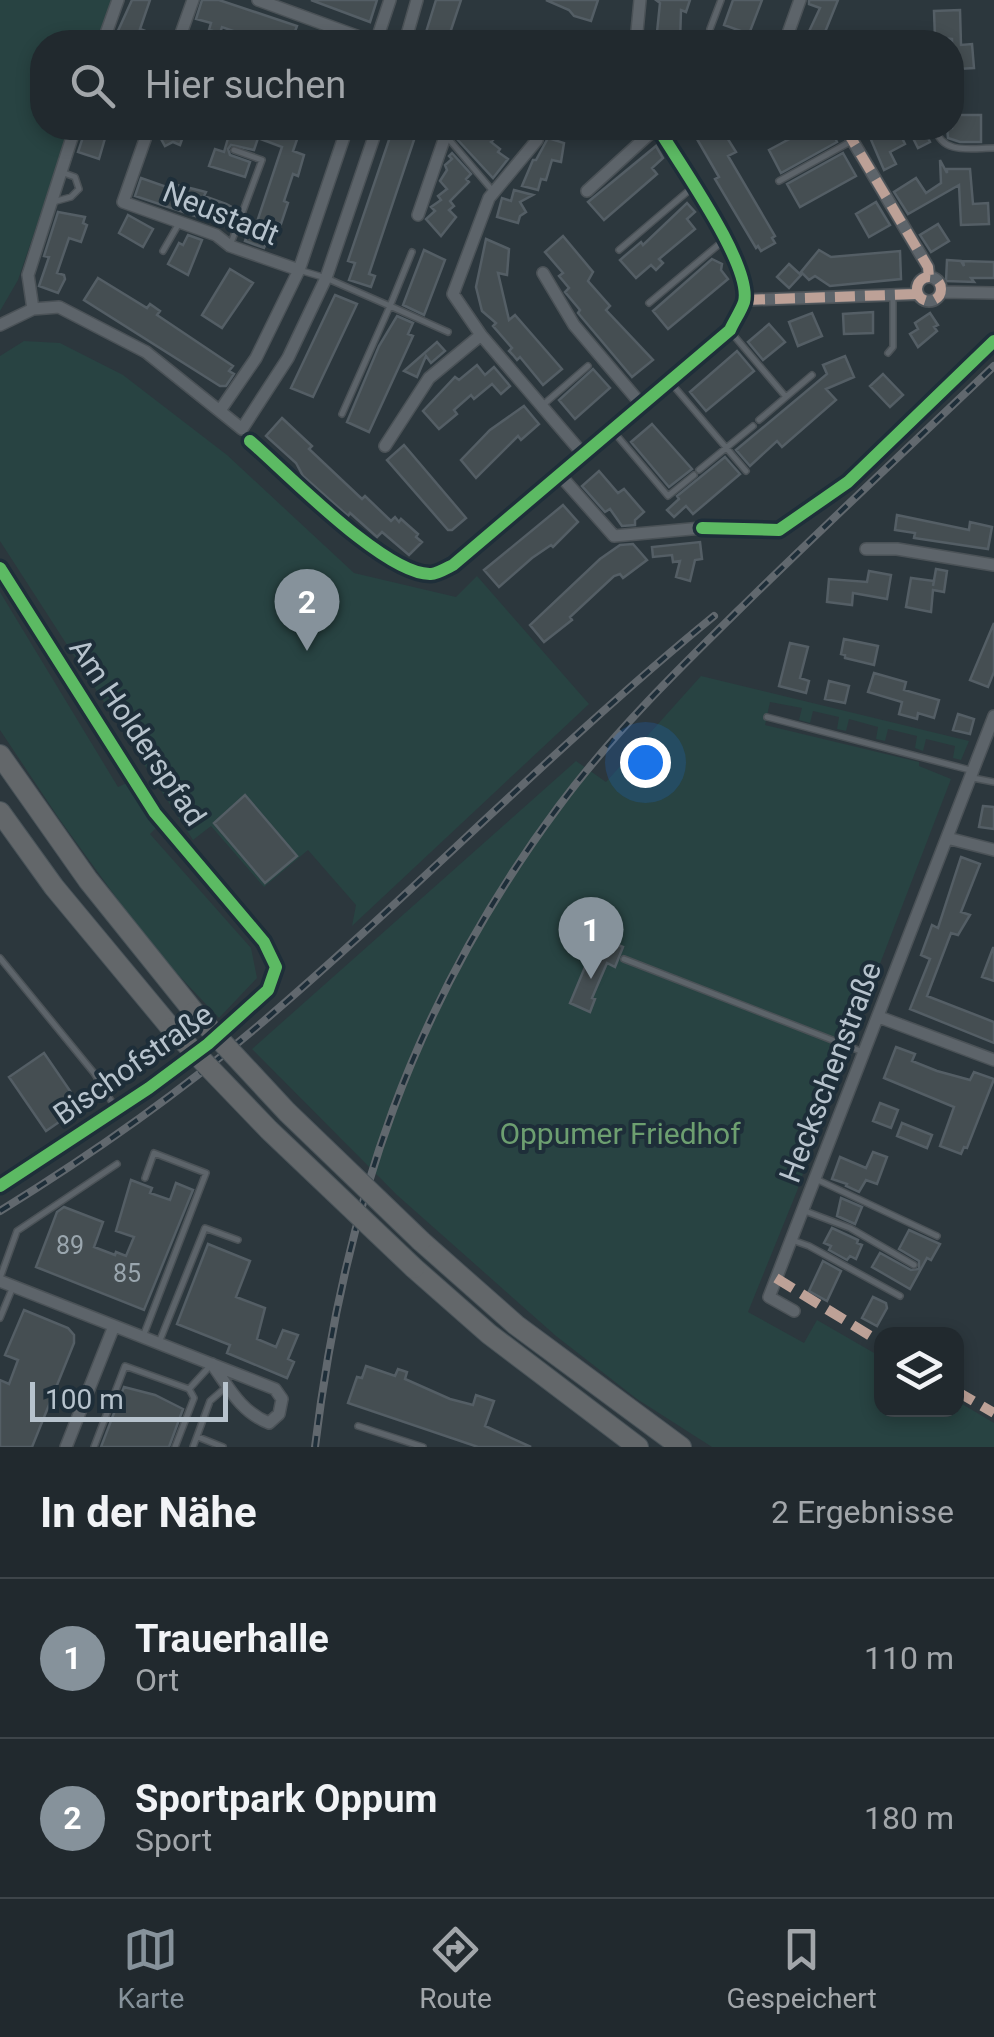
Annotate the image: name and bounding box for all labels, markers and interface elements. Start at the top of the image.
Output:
search box [30,30,964,140]
icon: search [65,58,120,113]
text: Hier suchen [145,63,346,107]
street label: Neustadt [158,174,284,252]
pin: 2 [274,568,340,651]
street label: Am Holderspfad [63,632,213,832]
your location [620,737,671,788]
pin: 1 [558,896,624,979]
street label: Heckschenstraße [772,957,888,1187]
street label: Bischofstraße [47,996,219,1132]
park label: Oppumer Friedhof [499,1116,741,1151]
house number: 89 [56,1231,84,1260]
house number: 85 [113,1259,141,1288]
map controls [874,1327,964,1417]
button: layers [874,1327,964,1417]
scale bar [30,1377,228,1422]
text: 100 m [45,1383,124,1416]
text: In der Nähe [40,1488,257,1537]
text: 2 Ergebnisse [771,1493,954,1531]
text: Trauerhalle [135,1617,329,1661]
text: 1 [63,1639,82,1677]
text: 110 m [864,1639,954,1677]
text: Ort [135,1661,179,1699]
text: Sportpark Oppum [135,1777,437,1821]
text: 2 [63,1799,82,1837]
text: 180 m [864,1799,954,1837]
text: Sport [135,1821,212,1859]
tab: Karte [117,1922,184,2015]
tab: Route [419,1922,492,2015]
tab: Gespeichert [727,1922,877,2015]

